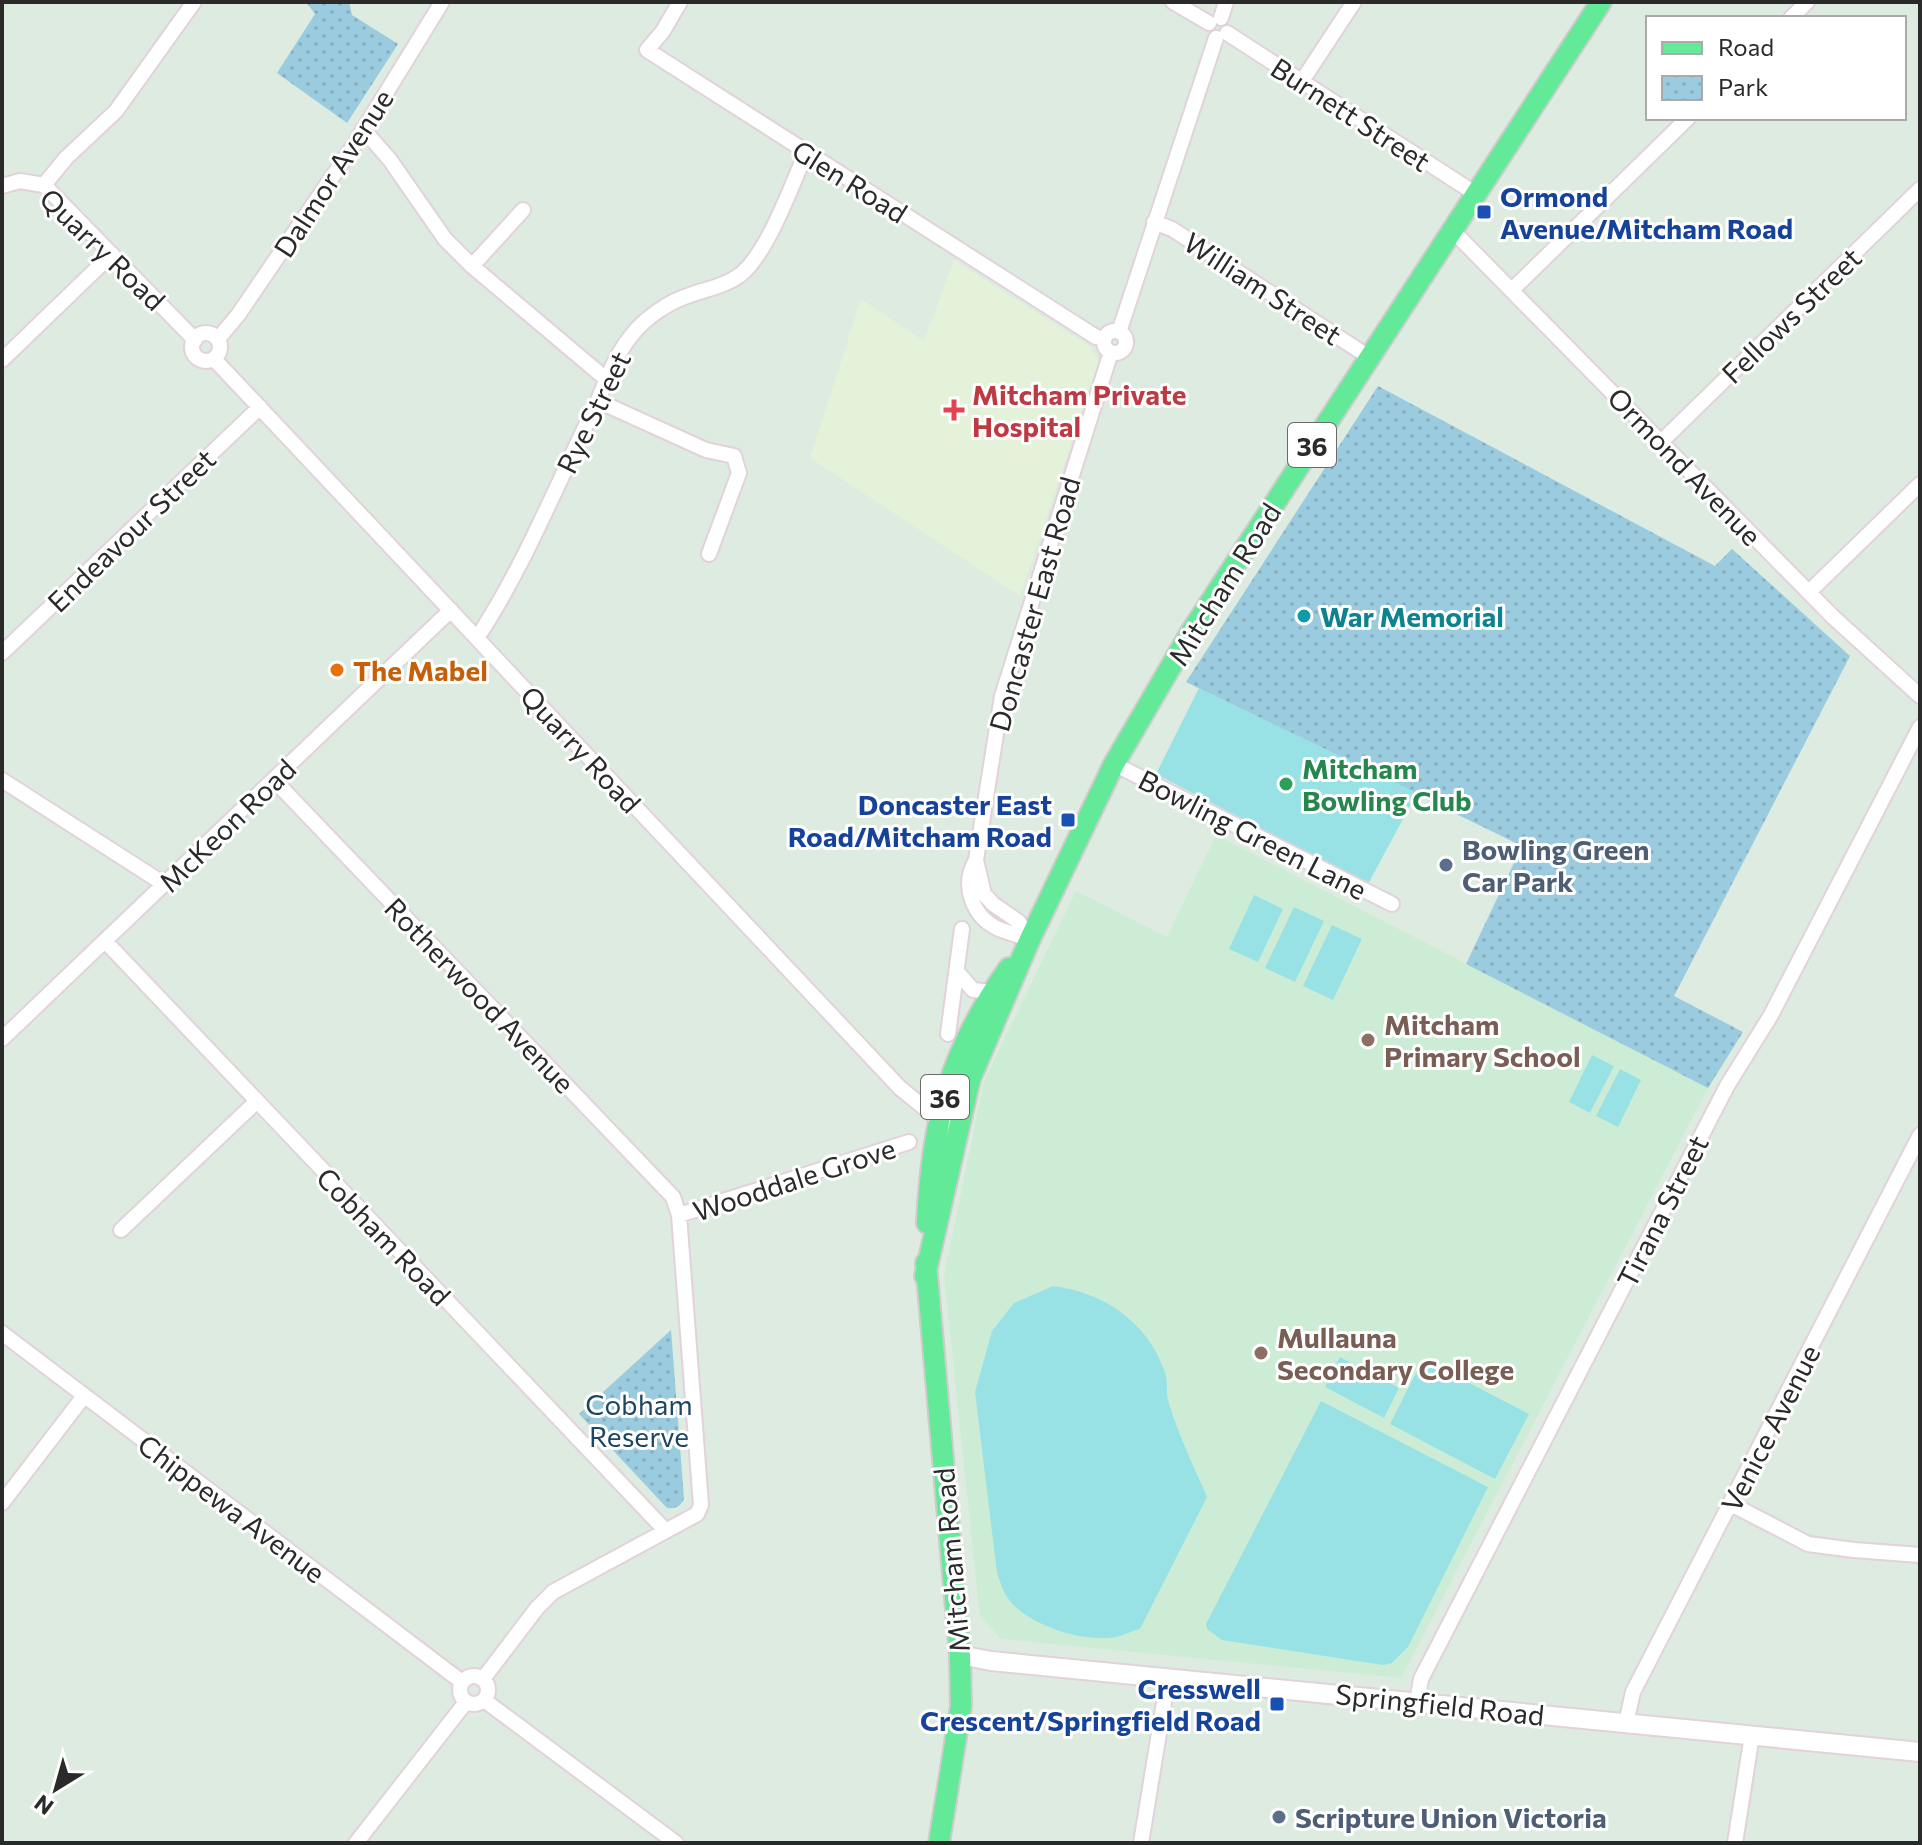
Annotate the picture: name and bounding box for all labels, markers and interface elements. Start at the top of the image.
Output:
legend [1646,16,1906,120]
text: Road [1718,32,1774,61]
street label: Burnett Street [1265,50,1437,178]
text: Park [1718,72,1768,101]
street label: Dalmor Avenue [266,83,400,263]
street label: Glen Road [786,132,914,230]
place label: Ormond Avenue/Mitcham Road [1500,179,1793,245]
street label: Quarry Road [33,181,173,317]
marker: Ormond Avenue/Mitcham Road [1475,203,1493,221]
street label: William Street [1178,225,1348,351]
street label: Fellows Street [1714,240,1868,390]
street label: Rye Street [549,345,637,479]
place label: Mitcham Private Hospital [972,377,1186,443]
street label: Ormond Avenue [1601,380,1769,552]
marker: Mitcham Private Hospital [943,399,965,421]
road number: 36 [1288,423,1336,467]
street label: Endeavour Street [40,441,222,619]
street label: Doncaster East Road [981,473,1087,735]
street label: Mitcham Road [1161,497,1287,671]
place label: War Memorial [1320,599,1504,633]
marker: War Memorial [1295,607,1313,625]
place label: The Mabel [353,653,488,687]
marker: The Mabel [328,661,346,679]
street label: Quarry Road [514,679,648,819]
street label: McKeon Road [152,751,302,899]
place label: Mitcham Bowling Club [1302,751,1472,817]
street label: Bowling Green Lane [1133,762,1373,906]
marker: Mitcham Bowling Club [1277,775,1295,793]
place label: Doncaster East Road/Mitcham Road [788,787,1052,853]
marker: Doncaster East Road/Mitcham Road [1059,811,1077,829]
place label: Bowling Green Car Park [1462,832,1650,898]
marker: Bowling Green Car Park [1437,856,1455,874]
street label: Rotherwood Avenue [378,890,582,1100]
place label: Mitcham Primary School [1384,1007,1581,1073]
marker: Mitcham Primary School [1359,1031,1377,1049]
road number: 36 [921,1075,969,1119]
street label: Tirana Street [1609,1129,1715,1293]
street label: Wooddale Grove [689,1130,899,1228]
street label: Cobham Road [310,1160,458,1312]
place label: Mullauna Secondary College [1277,1320,1514,1386]
street label: Venice Avenue [1713,1339,1827,1517]
marker: Mullauna Secondary College [1252,1344,1270,1362]
park label: Cobham Reserve [585,1387,693,1453]
street label: Chippewa Avenue [132,1427,332,1589]
street label: Mitcham Road [926,1466,976,1654]
place label: Cresswell Crescent/Springfield Road [920,1671,1261,1737]
street label: Springfield Road [1334,1676,1546,1732]
marker: Cresswell Crescent/Springfield Road [1268,1695,1286,1713]
north arrow [16,1749,96,1829]
text: N [29,1790,58,1821]
place label: Scripture Union Victoria [1295,1800,1607,1834]
marker: Scripture Union Victoria [1270,1808,1288,1826]

